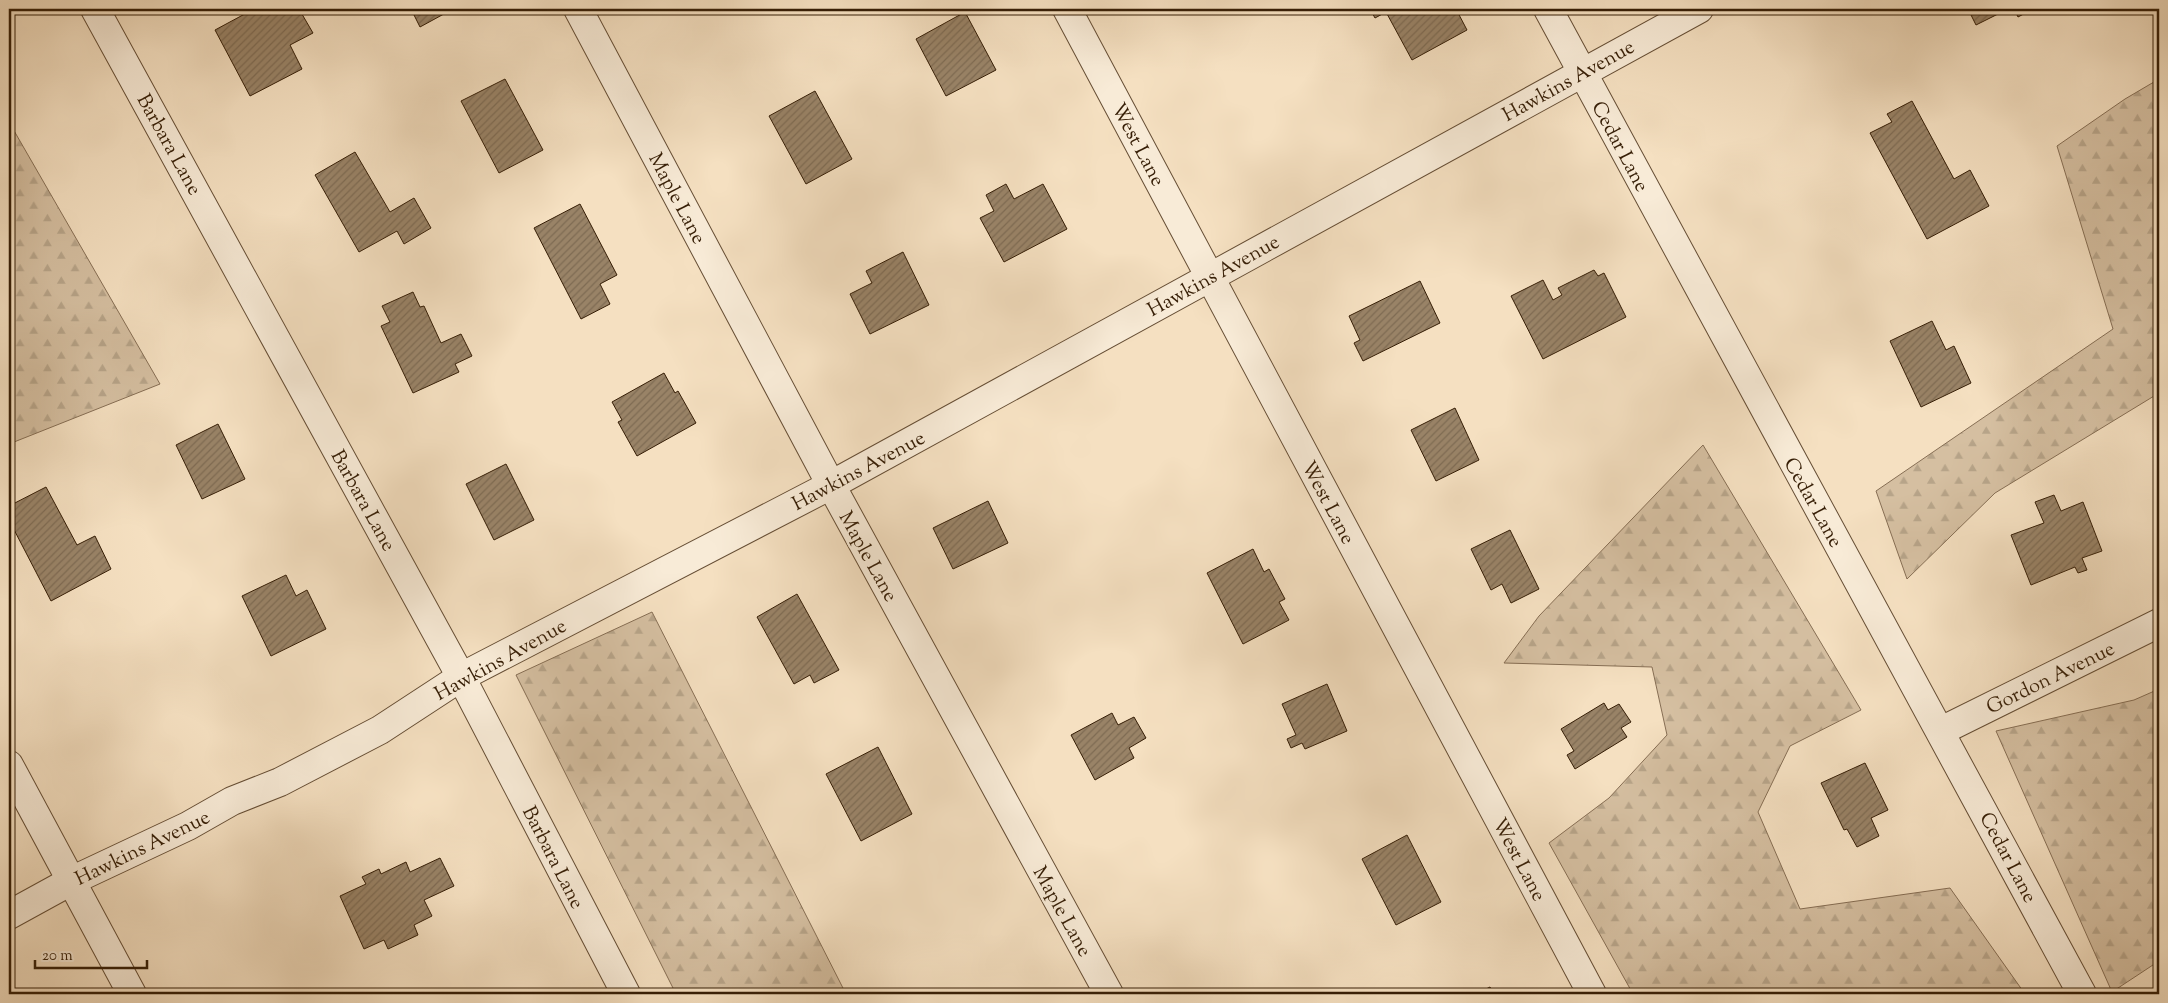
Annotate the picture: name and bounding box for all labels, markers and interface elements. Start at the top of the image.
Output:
street label: Hawkins Avenue [1498,34,1641,130]
street label: Barbara Lane [128,89,208,201]
street label: Cedar Lane [1583,97,1655,198]
street label: West Lane [1103,98,1171,192]
street label: Maple Lane [640,148,712,250]
street label: Hawkins Avenue [1143,229,1286,325]
street label: Hawkins Avenue [787,425,931,520]
street label: Barbara Lane [322,445,402,557]
street label: Cedar Lane [1775,453,1849,554]
street label: West Lane [1293,456,1361,550]
street label: Maple Lane [830,507,904,608]
street label: Hawkins Avenue [430,613,573,709]
street label: Gordon Avenue [1982,636,2120,723]
street label: Barbara Lane [513,802,590,915]
street label: Hawkins Avenue [71,804,215,894]
street label: Cedar Lane [1971,808,2043,909]
street label: West Lane [1484,813,1552,907]
street label: Maple Lane [1024,862,1098,963]
scale bar [35,938,148,970]
text: 20 m [42,946,73,967]

